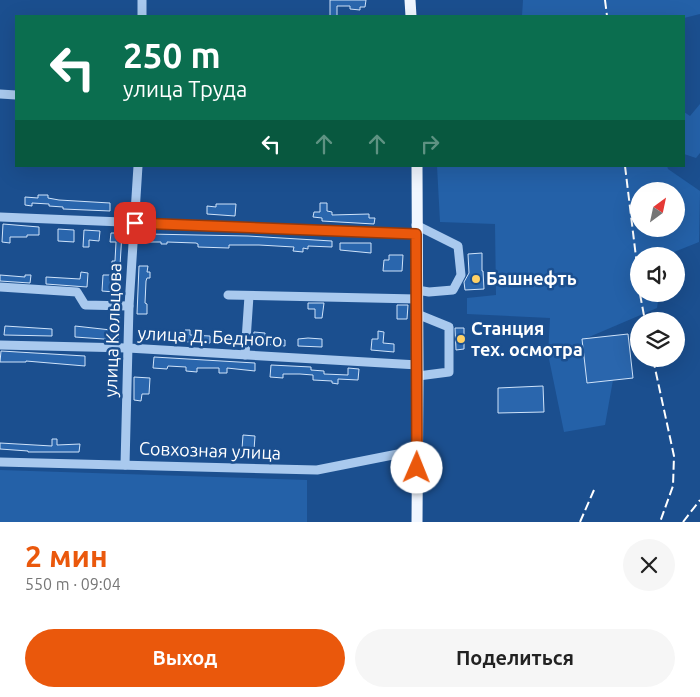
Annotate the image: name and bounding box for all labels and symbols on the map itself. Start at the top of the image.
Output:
north arrow [630,182,685,238]
pin [114,202,156,244]
street label: улица Кольцова [100,262,124,398]
place label: Башнефть [486,268,577,288]
marker: Башнефть [470,273,482,285]
place label: Станция тех. осмотра [471,318,583,359]
street label: улица Д. Бедного [137,322,283,350]
marker: Станция тех. осмотра [455,333,467,345]
street label: Совхозная улица [139,438,281,462]
position arrow [390,441,442,493]

